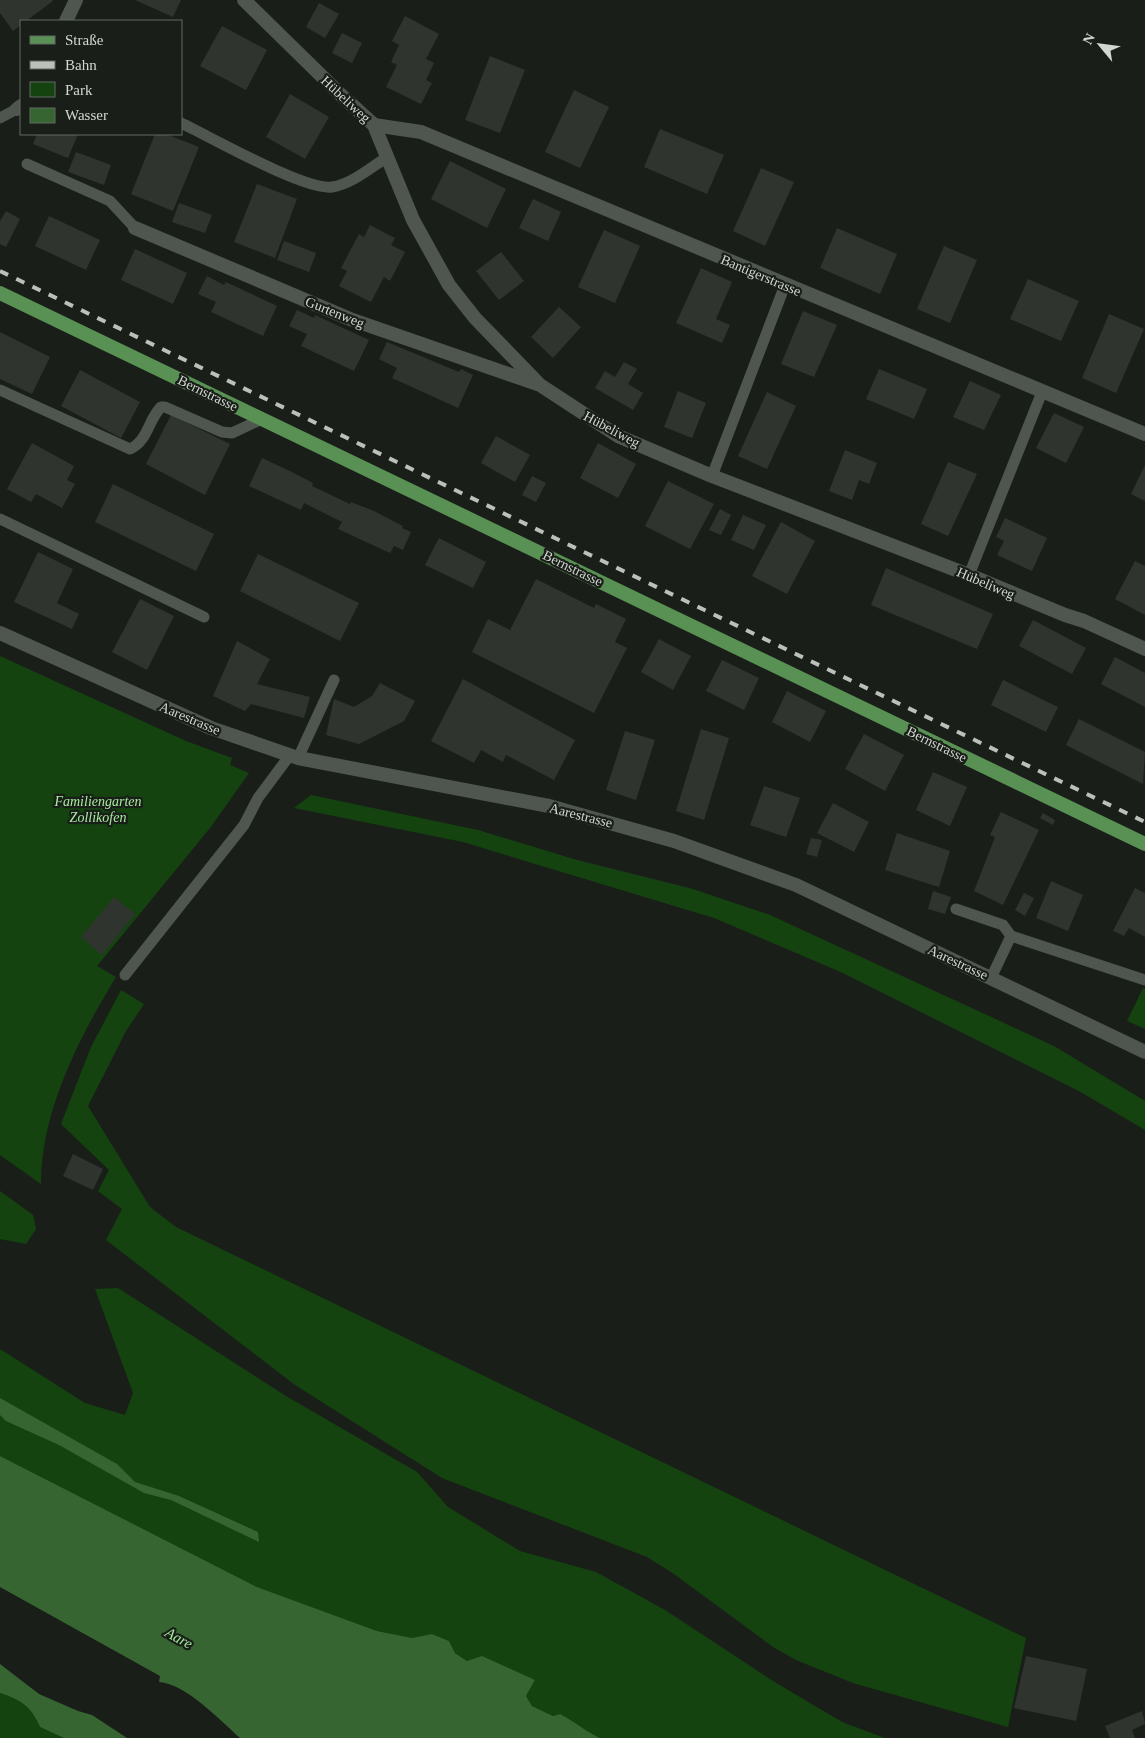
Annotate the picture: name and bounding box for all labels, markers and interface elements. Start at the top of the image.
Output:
legend [20,20,182,135]
north arrow [1075,20,1125,70]
text: N [1080,31,1098,47]
text: Straße [65,32,104,48]
text: Bahn [65,57,97,73]
street label: Hübeliweg [318,73,373,126]
text: Park [65,82,93,98]
text: Wasser [65,107,108,123]
street label: Bantigerstrasse [719,252,803,299]
street label: Gurtenweg [303,294,366,331]
street label: Bernstrasse [175,373,240,414]
street label: Hübeliweg [581,408,642,450]
street label: Bernstrasse [540,548,605,589]
street label: Hübeliweg [955,565,1017,602]
street label: Aarestrasse [157,699,222,738]
street label: Bernstrasse [904,724,969,765]
park label: Familiengarten Zollikofen [53,794,142,825]
street label: Aarestrasse [548,800,614,831]
street label: Aarestrasse [925,942,990,983]
water label: Aare [162,1624,196,1652]

